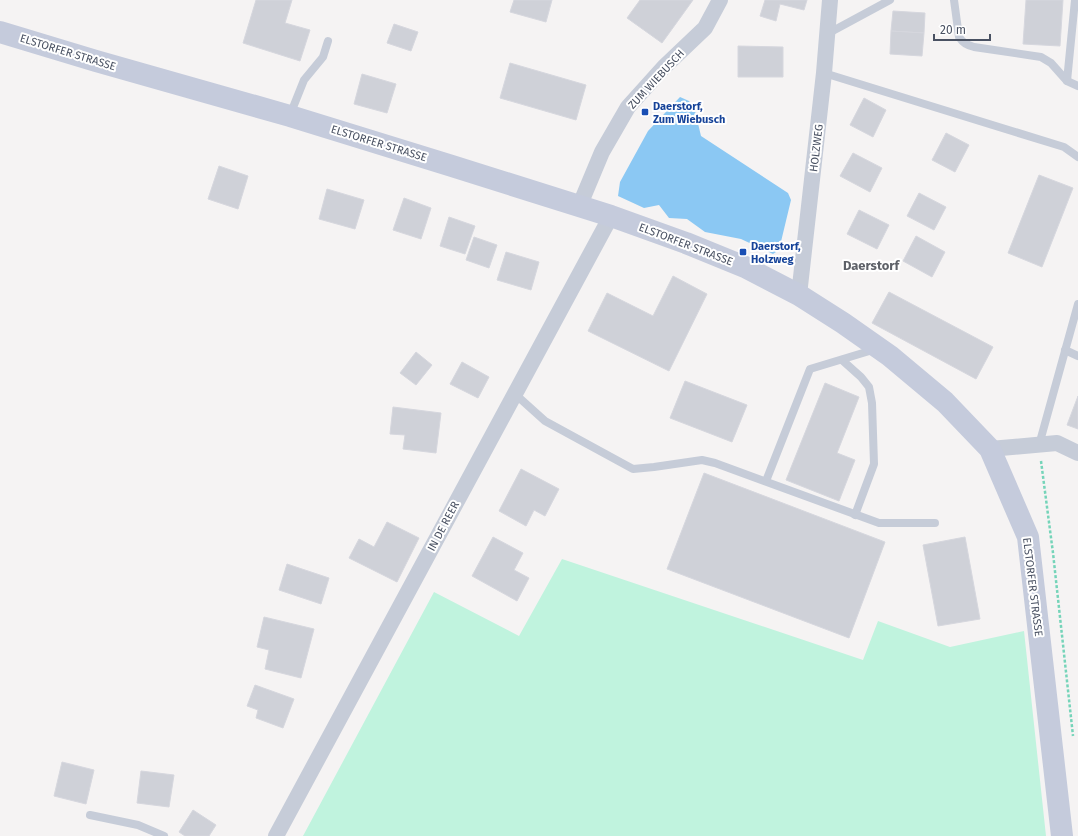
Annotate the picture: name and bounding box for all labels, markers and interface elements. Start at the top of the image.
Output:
scale bar [934,16,990,42]
text: 20 m [940,23,966,37]
street label: ELSTORFER STRASSE [18,32,117,73]
street label: ZUM WIEBUSCH [626,47,687,112]
place label: Daerstorf, Zum Wiebusch [653,100,725,126]
marker: Daerstorf, Zum Wiebusch [640,107,650,117]
street label: ELSTORFER STRASSE [329,123,428,164]
street label: HOLZWEG [807,123,826,173]
street label: ELSTORFER STRASSE [637,221,735,268]
place label: Daerstorf, Holzweg [751,240,801,266]
marker: Daerstorf, Holzweg [738,247,748,257]
district label: Daerstorf [843,258,900,273]
street label: IN DE REER [425,499,462,553]
street label: ELSTORFER STRASSE [1020,537,1045,637]

